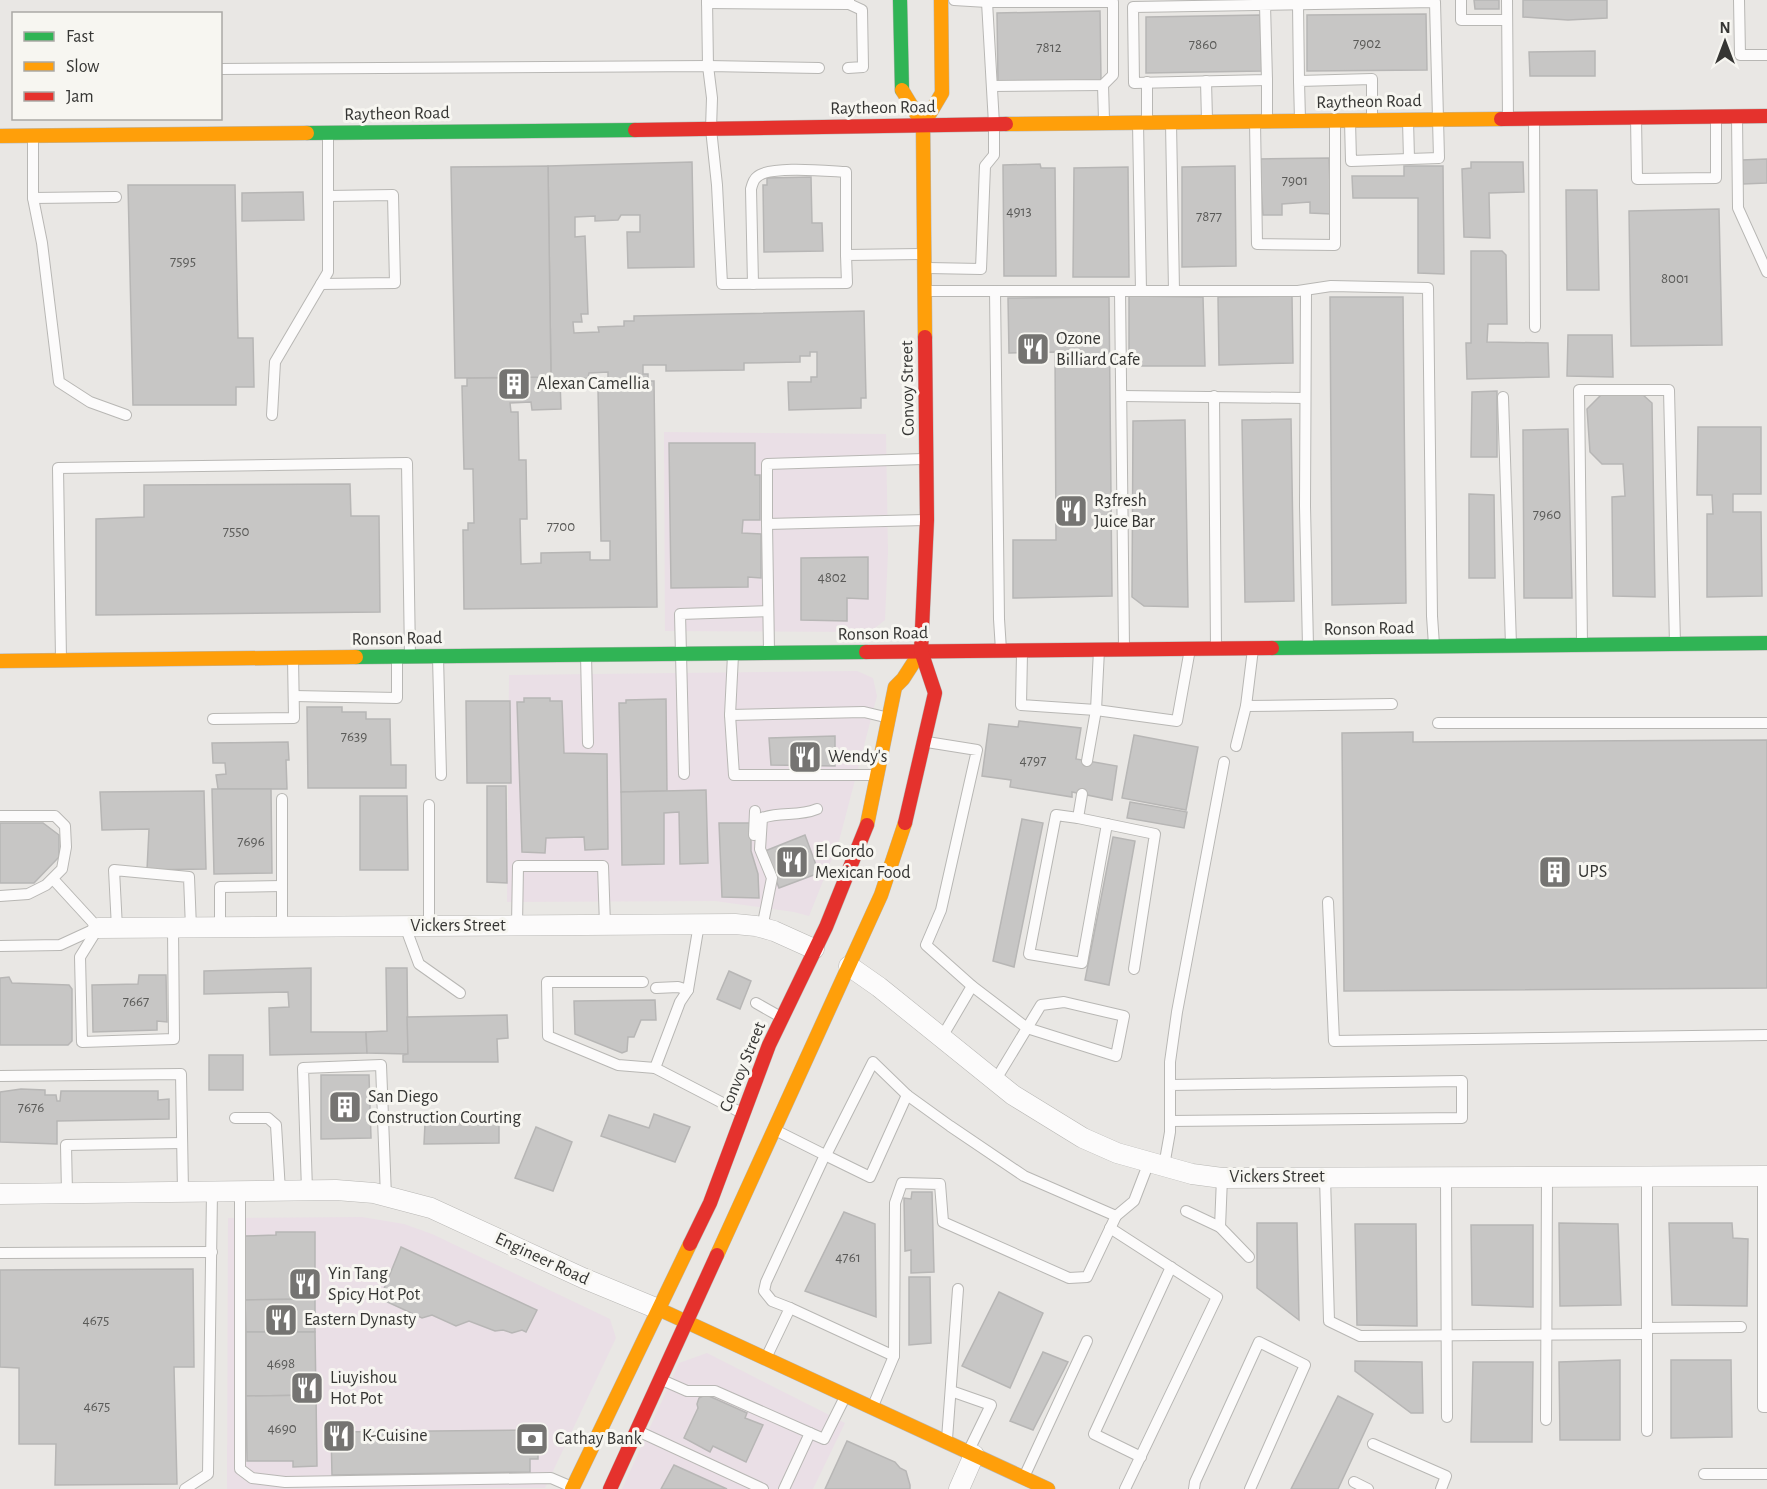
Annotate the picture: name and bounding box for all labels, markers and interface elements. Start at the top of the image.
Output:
legend [12,12,222,120]
north arrow [1695,12,1755,72]
text: N [1719,20,1731,36]
text: Fast [66,28,94,46]
house number: 7902 [1353,36,1381,51]
house number: 7860 [1189,37,1217,52]
house number: 7812 [1036,40,1062,55]
text: Slow [66,58,99,76]
text: Jam [66,88,94,106]
street label: Raytheon Road [1316,92,1422,112]
street label: Raytheon Road [830,98,936,118]
street label: Raytheon Road [344,104,450,124]
house number: 7901 [1282,173,1308,188]
house number: 4913 [1006,204,1032,219]
house number: 7877 [1196,209,1222,224]
house number: 7595 [170,254,196,269]
house number: 8001 [1661,271,1689,286]
place label: Ozone Billiard Cafe [1056,330,1140,369]
restaurant icon: Ozone Billiard Cafe [1015,331,1051,367]
street label: Convoy Street [898,340,918,436]
building icon: Alexan Camellia [496,366,532,402]
place label: Alexan Camellia [537,375,650,393]
place label: R3fresh Juice Bar [1094,492,1155,531]
restaurant icon: R3fresh Juice Bar [1053,493,1089,529]
house number: 7960 [1533,507,1561,522]
house number: 7700 [547,519,575,534]
house number: 7550 [223,524,249,539]
house number: 4802 [817,570,847,585]
street label: Ronson Road [1324,619,1414,639]
street label: Ronson Road [838,624,928,644]
street label: Ronson Road [352,629,442,649]
house number: 7639 [341,729,367,744]
restaurant icon: Wendy's [787,739,823,775]
place label: Wendy's [828,748,888,766]
house number: 4797 [1020,753,1046,768]
house number: 7696 [237,834,265,849]
place label: El Gordo Mexican Food [815,843,911,882]
restaurant icon: El Gordo Mexican Food [774,844,810,880]
building icon: UPS [1537,854,1573,890]
place label: UPS [1578,863,1607,881]
street label: Vickers Street [410,917,506,935]
house number: 7667 [123,994,149,1009]
street label: Convoy Street [717,1019,769,1115]
place label: San Diego Construction Courting [368,1088,521,1127]
building icon: San Diego Construction Courting [327,1089,363,1125]
house number: 7676 [18,1100,44,1115]
street label: Vickers Street [1229,1168,1325,1186]
street label: Engineer Road [492,1229,592,1289]
house number: 4761 [835,1250,861,1265]
place label: Yin Tang Spicy Hot Pot [328,1265,421,1304]
restaurant icon: Yin Tang Spicy Hot Pot [287,1266,323,1302]
restaurant icon: Eastern Dynasty [263,1302,299,1338]
place label: Eastern Dynasty [304,1311,416,1329]
house number: 4675 [83,1313,109,1328]
house number: 4698 [267,1356,295,1371]
place label: Liuyishou Hot Pot [330,1369,397,1408]
restaurant icon: Liuyishou Hot Pot [289,1370,325,1406]
house number: 4675 [84,1399,110,1414]
restaurant icon: K-Cuisine [321,1418,357,1454]
house number: 4690 [267,1421,297,1436]
bank icon: Cathay Bank [514,1421,550,1457]
place label: K-Cuisine [362,1427,428,1445]
place label: Cathay Bank [555,1430,643,1448]

